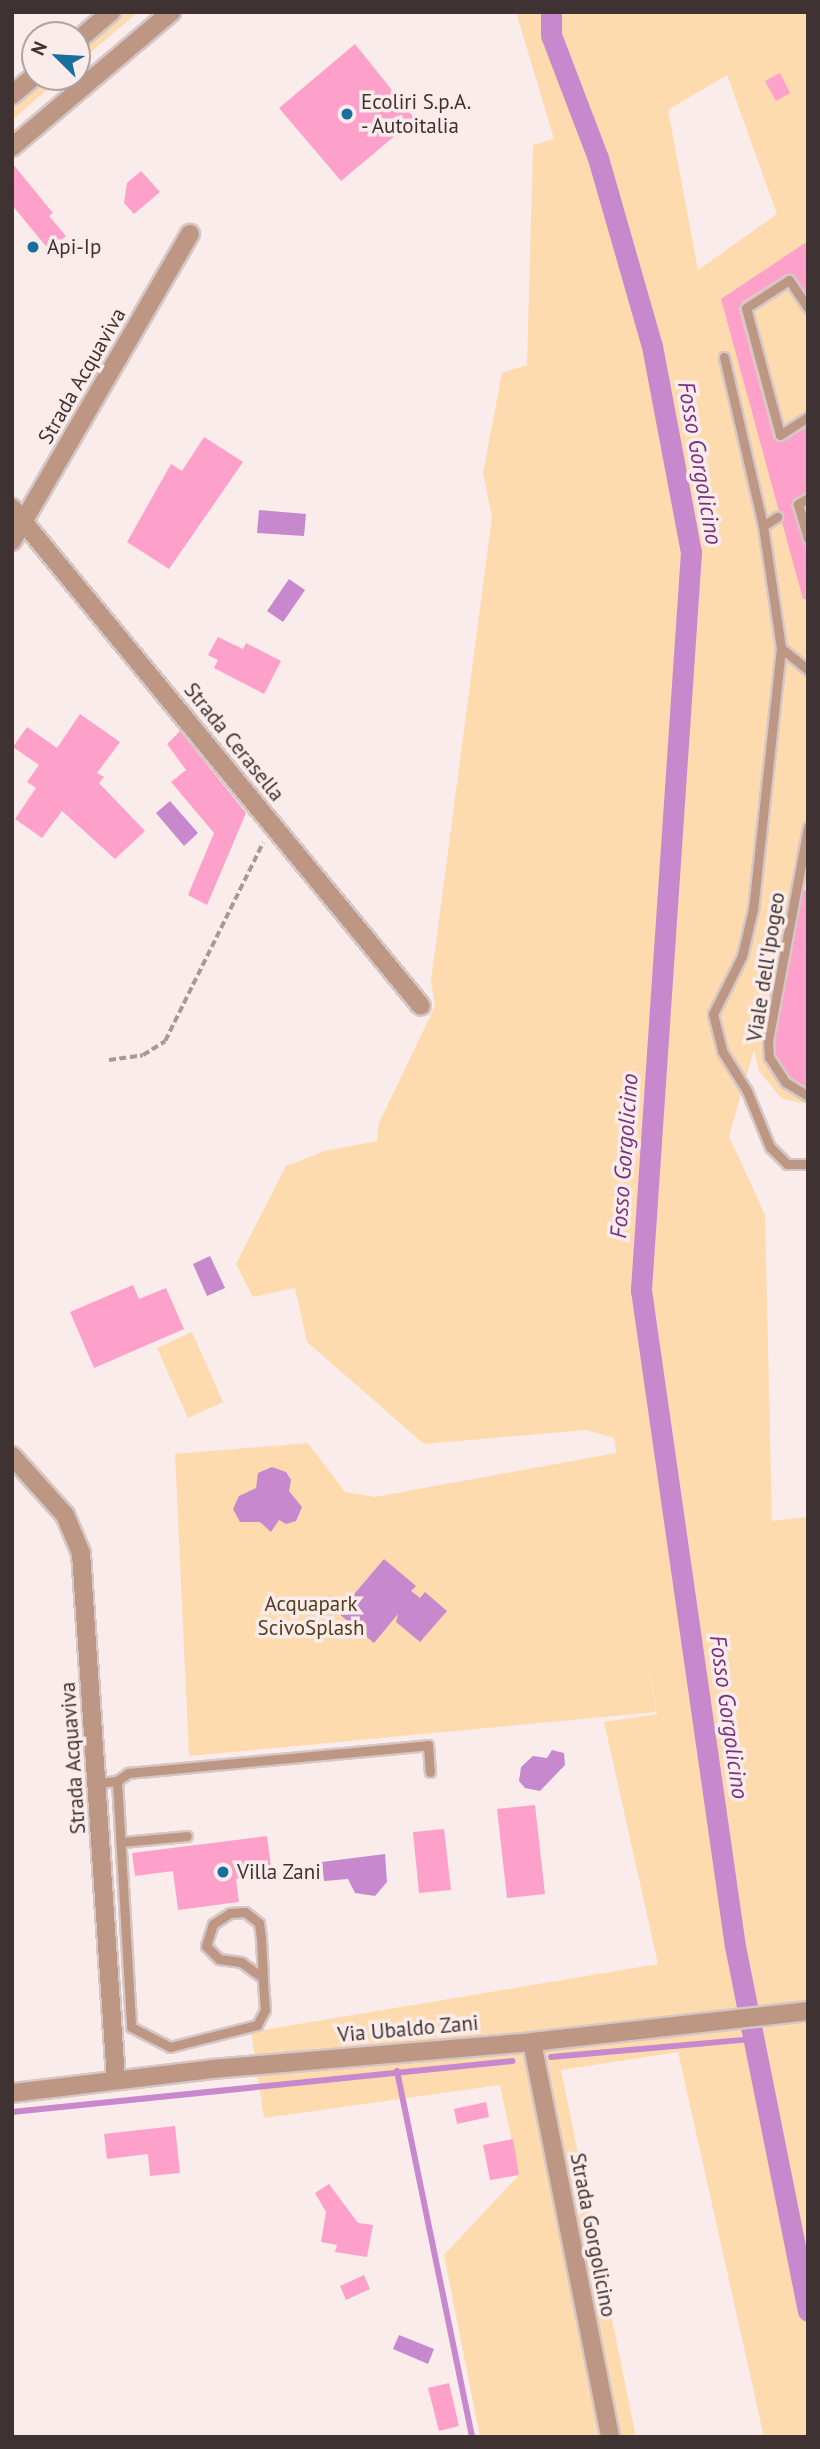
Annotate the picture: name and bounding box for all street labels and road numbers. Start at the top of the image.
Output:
street label: Strada Acquaviva [33,303,131,449]
street label: Strada Cerasella [179,678,289,806]
street label: Viale dell'Ipogeo [742,891,790,1043]
street label: Strada Acquaviva [55,1681,91,1835]
street label: Via Ubaldo Zani [336,2010,480,2048]
street label: Strada Gorgolicino [565,2151,621,2319]

